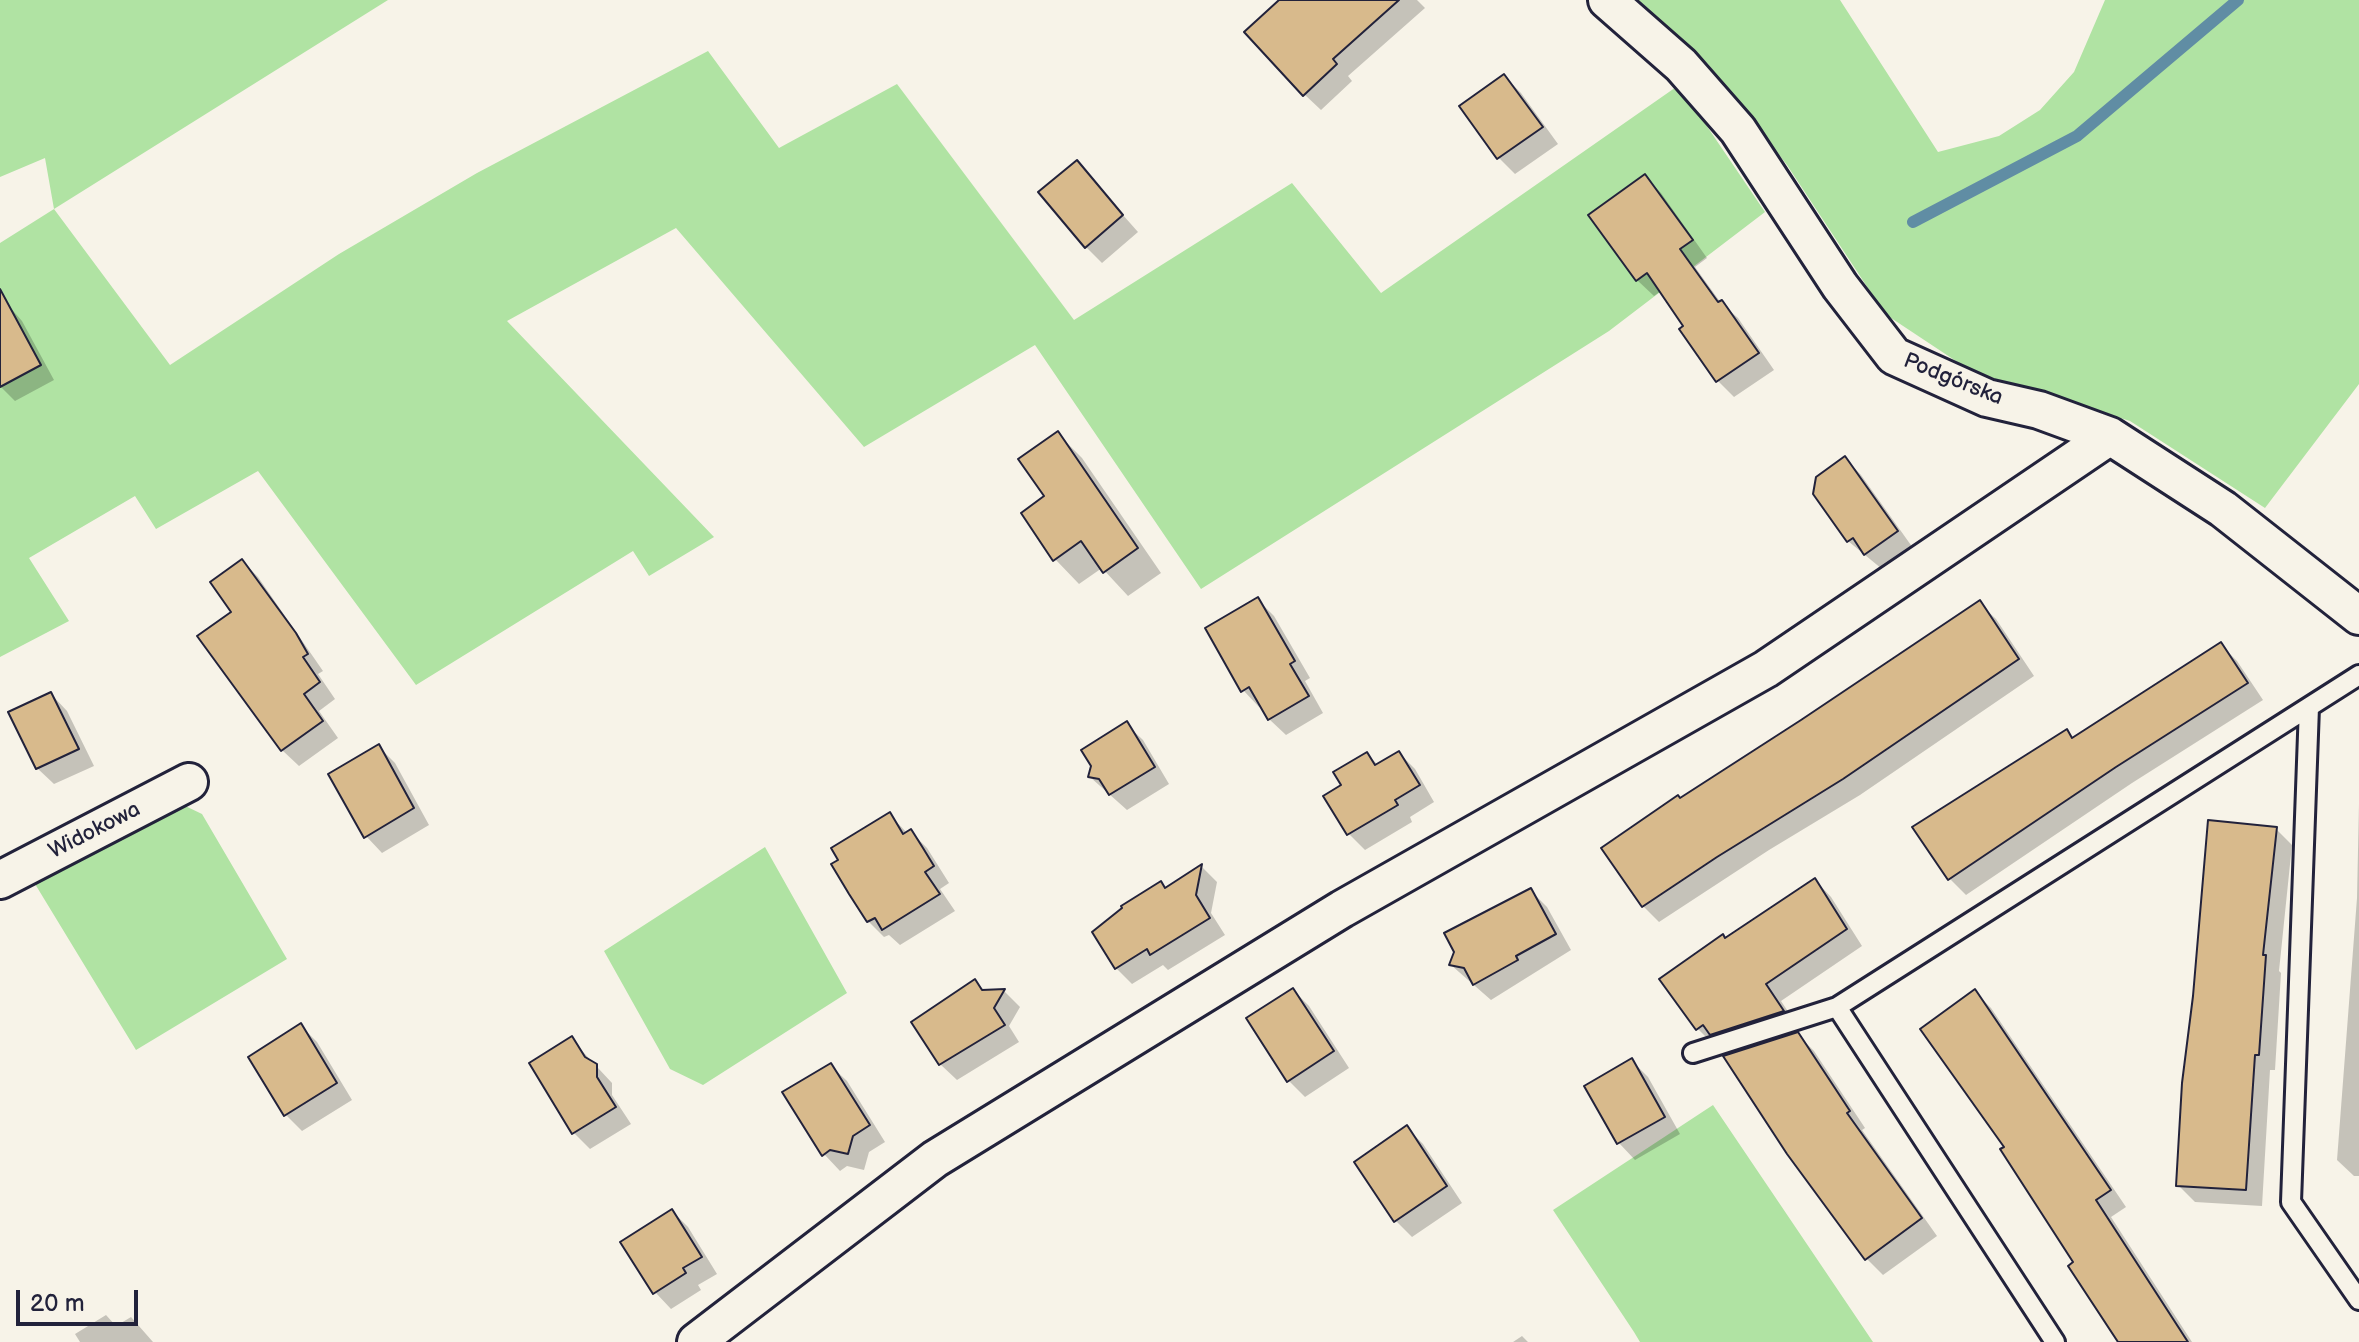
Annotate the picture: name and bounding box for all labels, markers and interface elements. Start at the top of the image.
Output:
street label: Podgórska [1899,348,2007,412]
street label: Widokowa [45,797,145,865]
scale bar [20,1274,142,1324]
text: 20 m [30,1289,85,1318]

